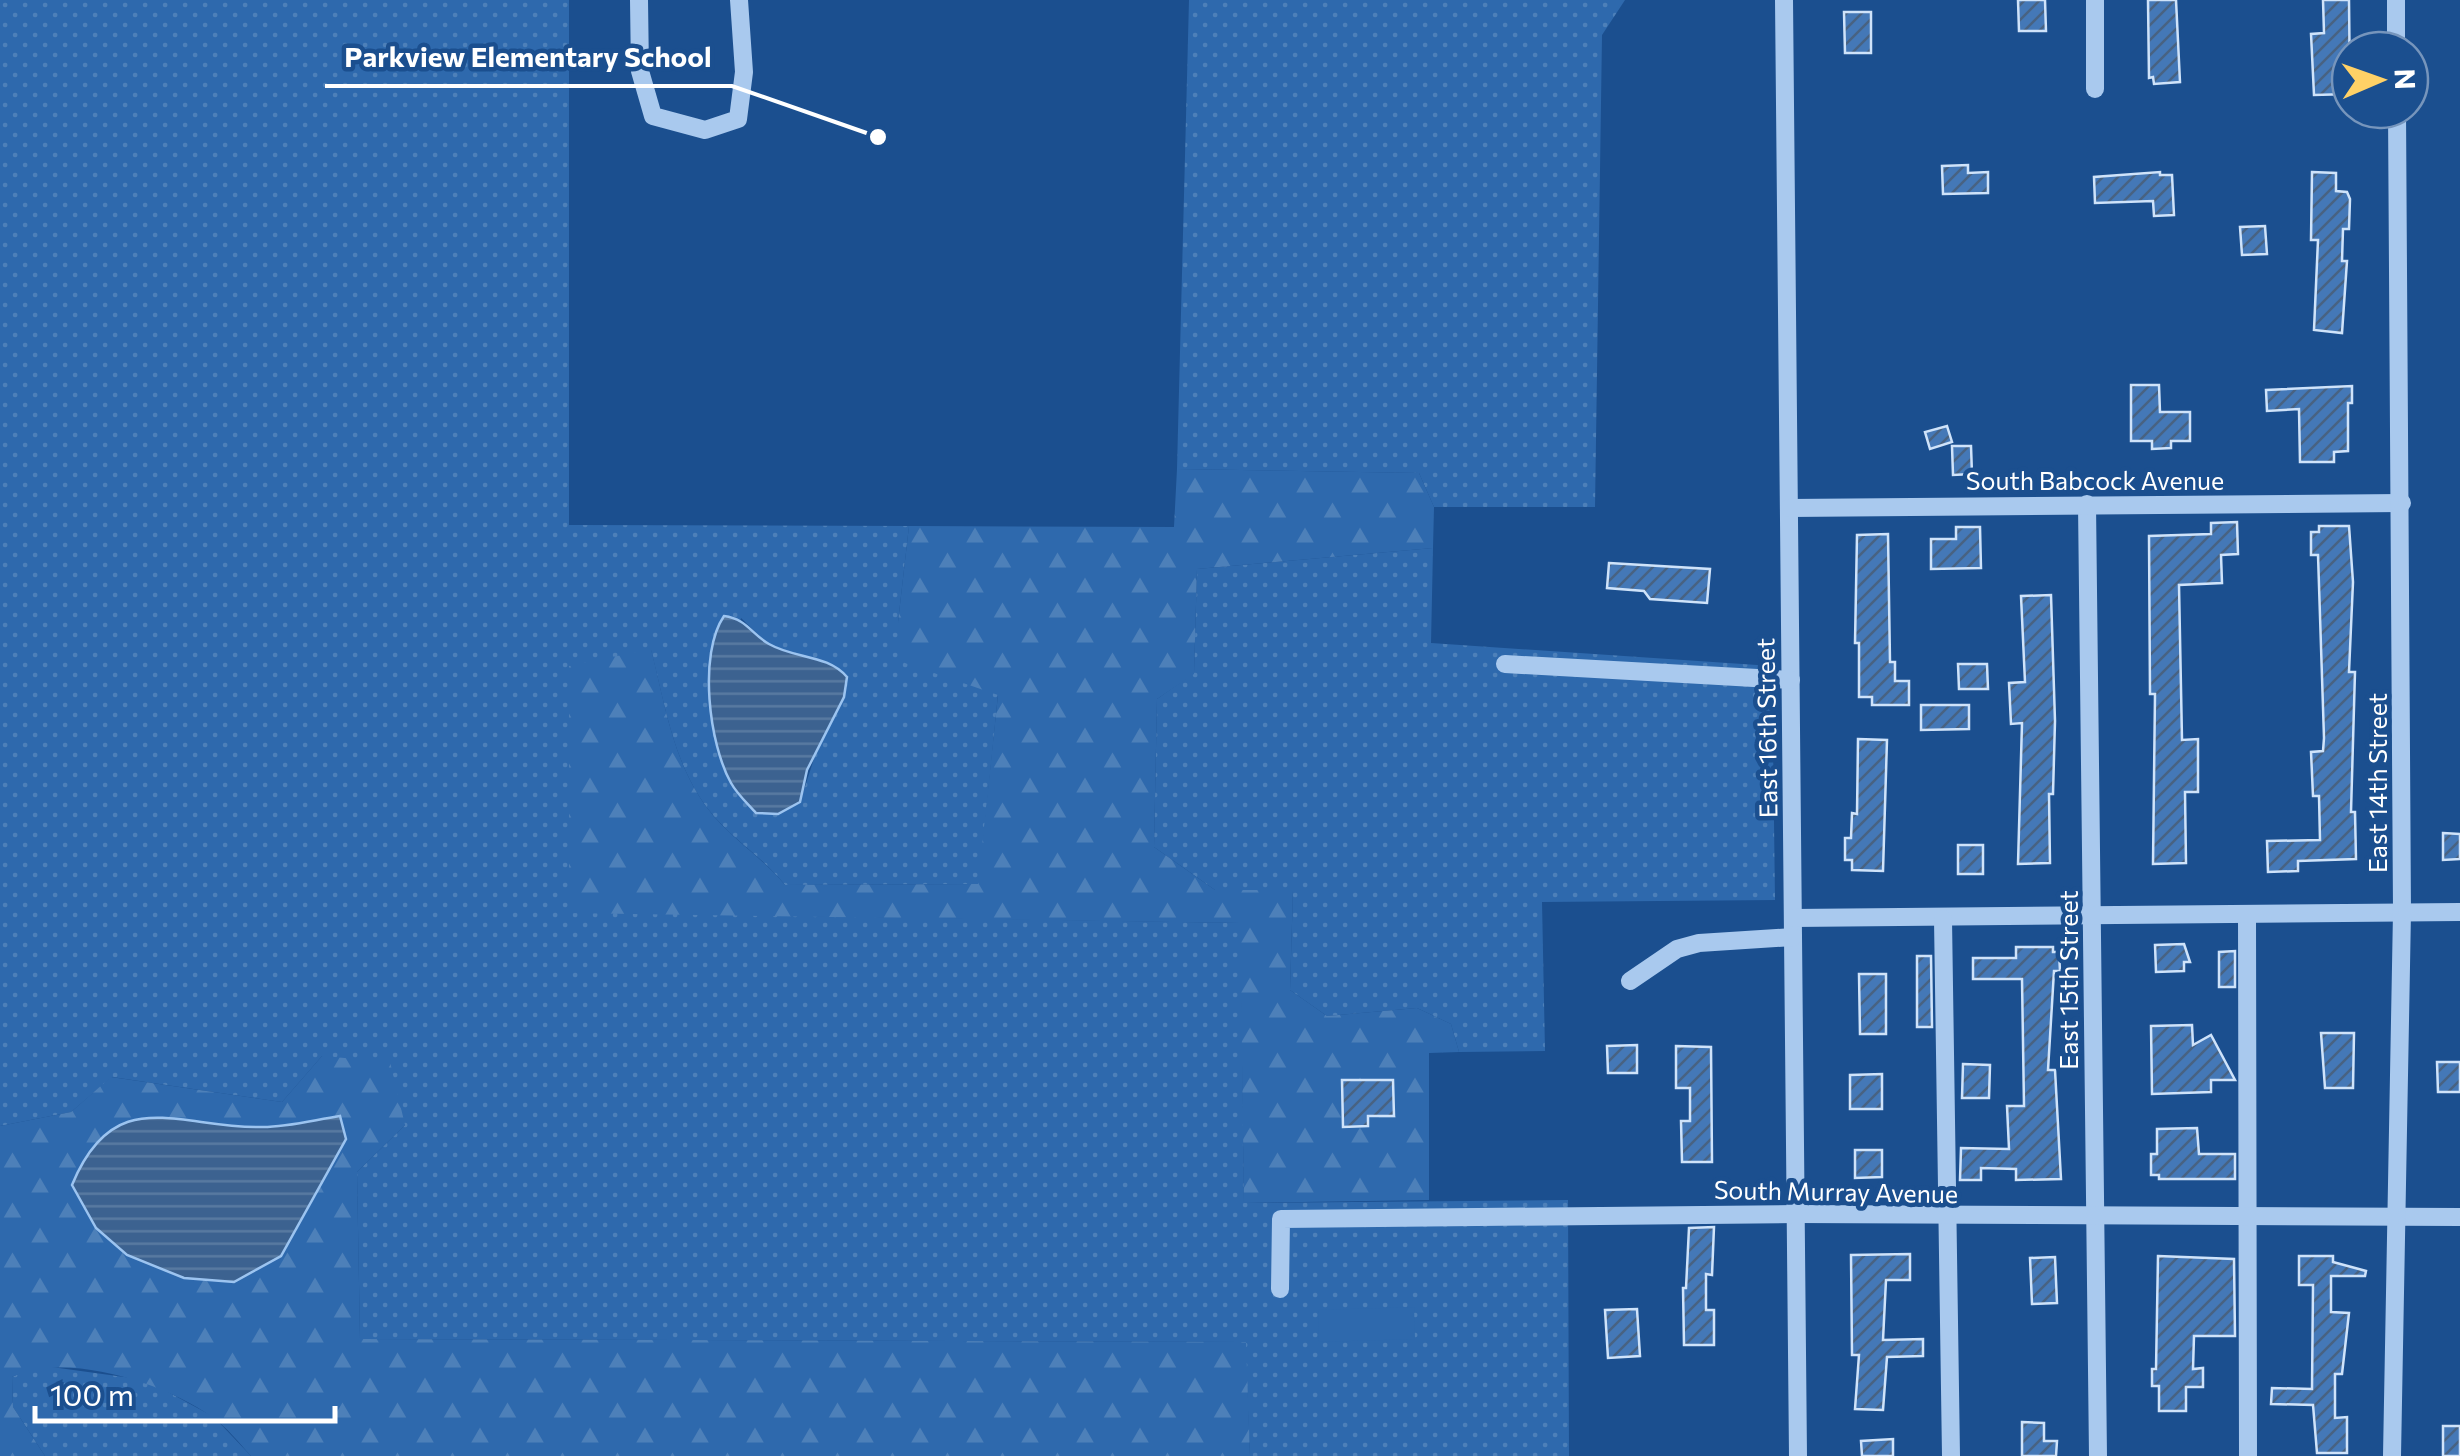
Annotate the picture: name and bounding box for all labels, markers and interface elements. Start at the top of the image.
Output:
callout: Parkview Elementary School [325,28,732,86]
north arrow [2330,30,2430,130]
text: Parkview Elementary School [344,39,712,73]
text: N [2389,68,2423,90]
street label: South Babcock Avenue [1966,465,2224,495]
street label: East 16th Street [1749,638,1783,818]
street label: East 14th Street [2362,693,2392,873]
street label: East 15th Street [2053,890,2083,1070]
street label: South Murray Avenue [1714,1174,1958,1208]
scale bar [35,1361,335,1423]
text: 100 m [50,1375,134,1412]

